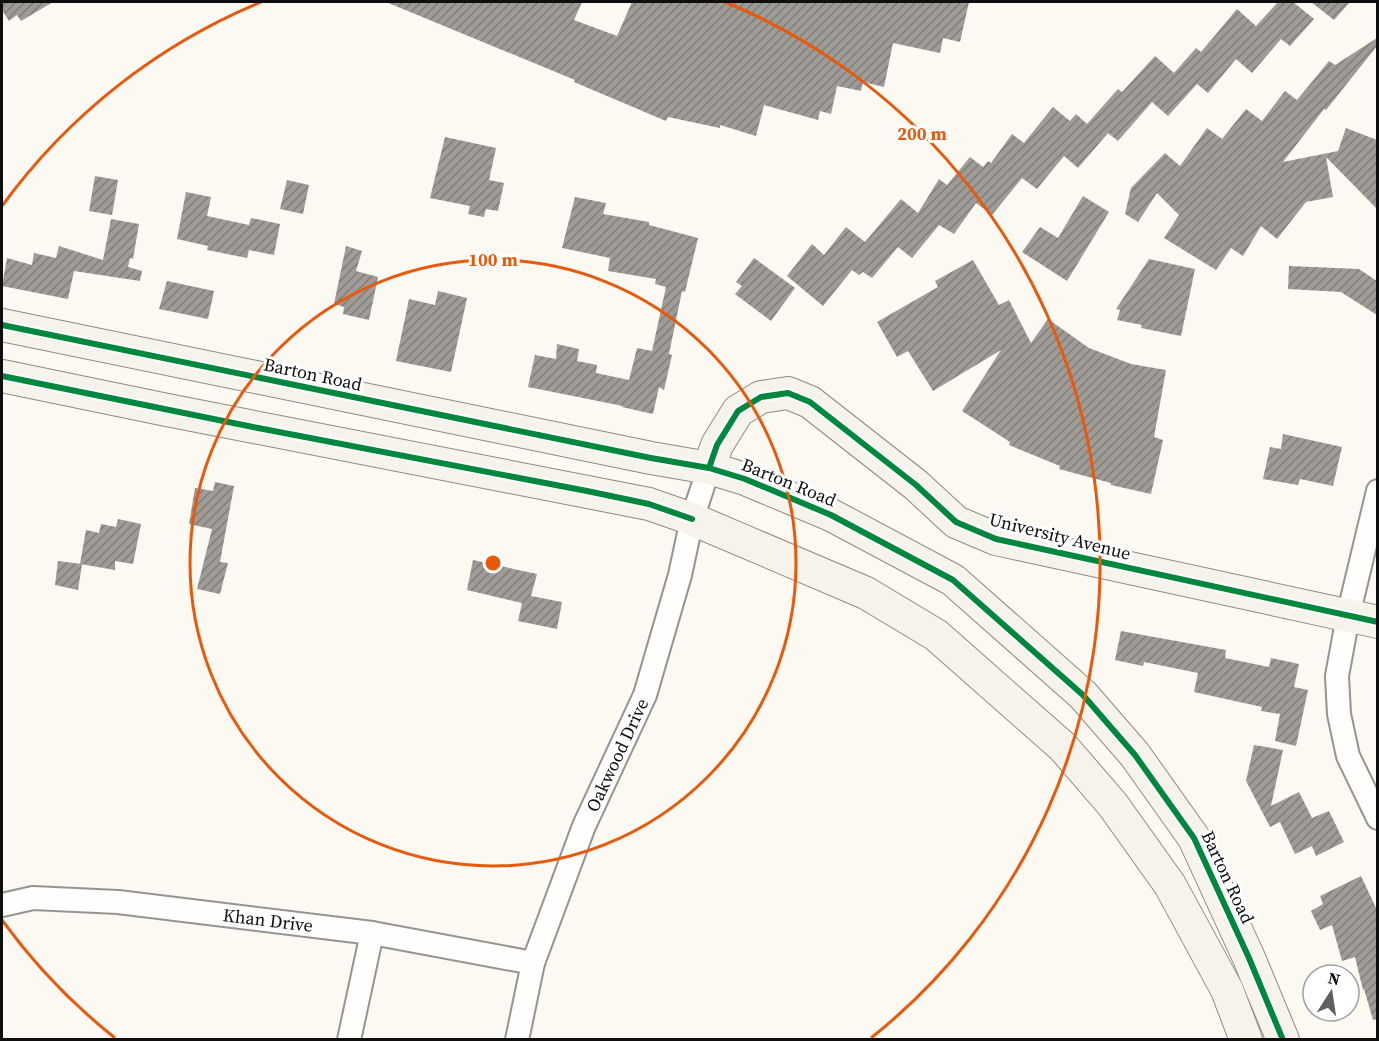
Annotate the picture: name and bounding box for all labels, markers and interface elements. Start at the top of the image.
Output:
text: 200 m [897,121,947,146]
text: 100 m [468,247,518,272]
street label: Barton Road [262,351,364,397]
street label: Barton Road [738,452,840,512]
street label: University Avenue [986,506,1134,566]
centre of rings [483,553,503,573]
street label: Oakwood Drive [580,694,654,816]
street label: Barton Road [1196,826,1260,928]
street label: Khan Drive [222,902,314,938]
north arrow [1301,963,1361,1023]
text: N [1326,966,1342,990]

